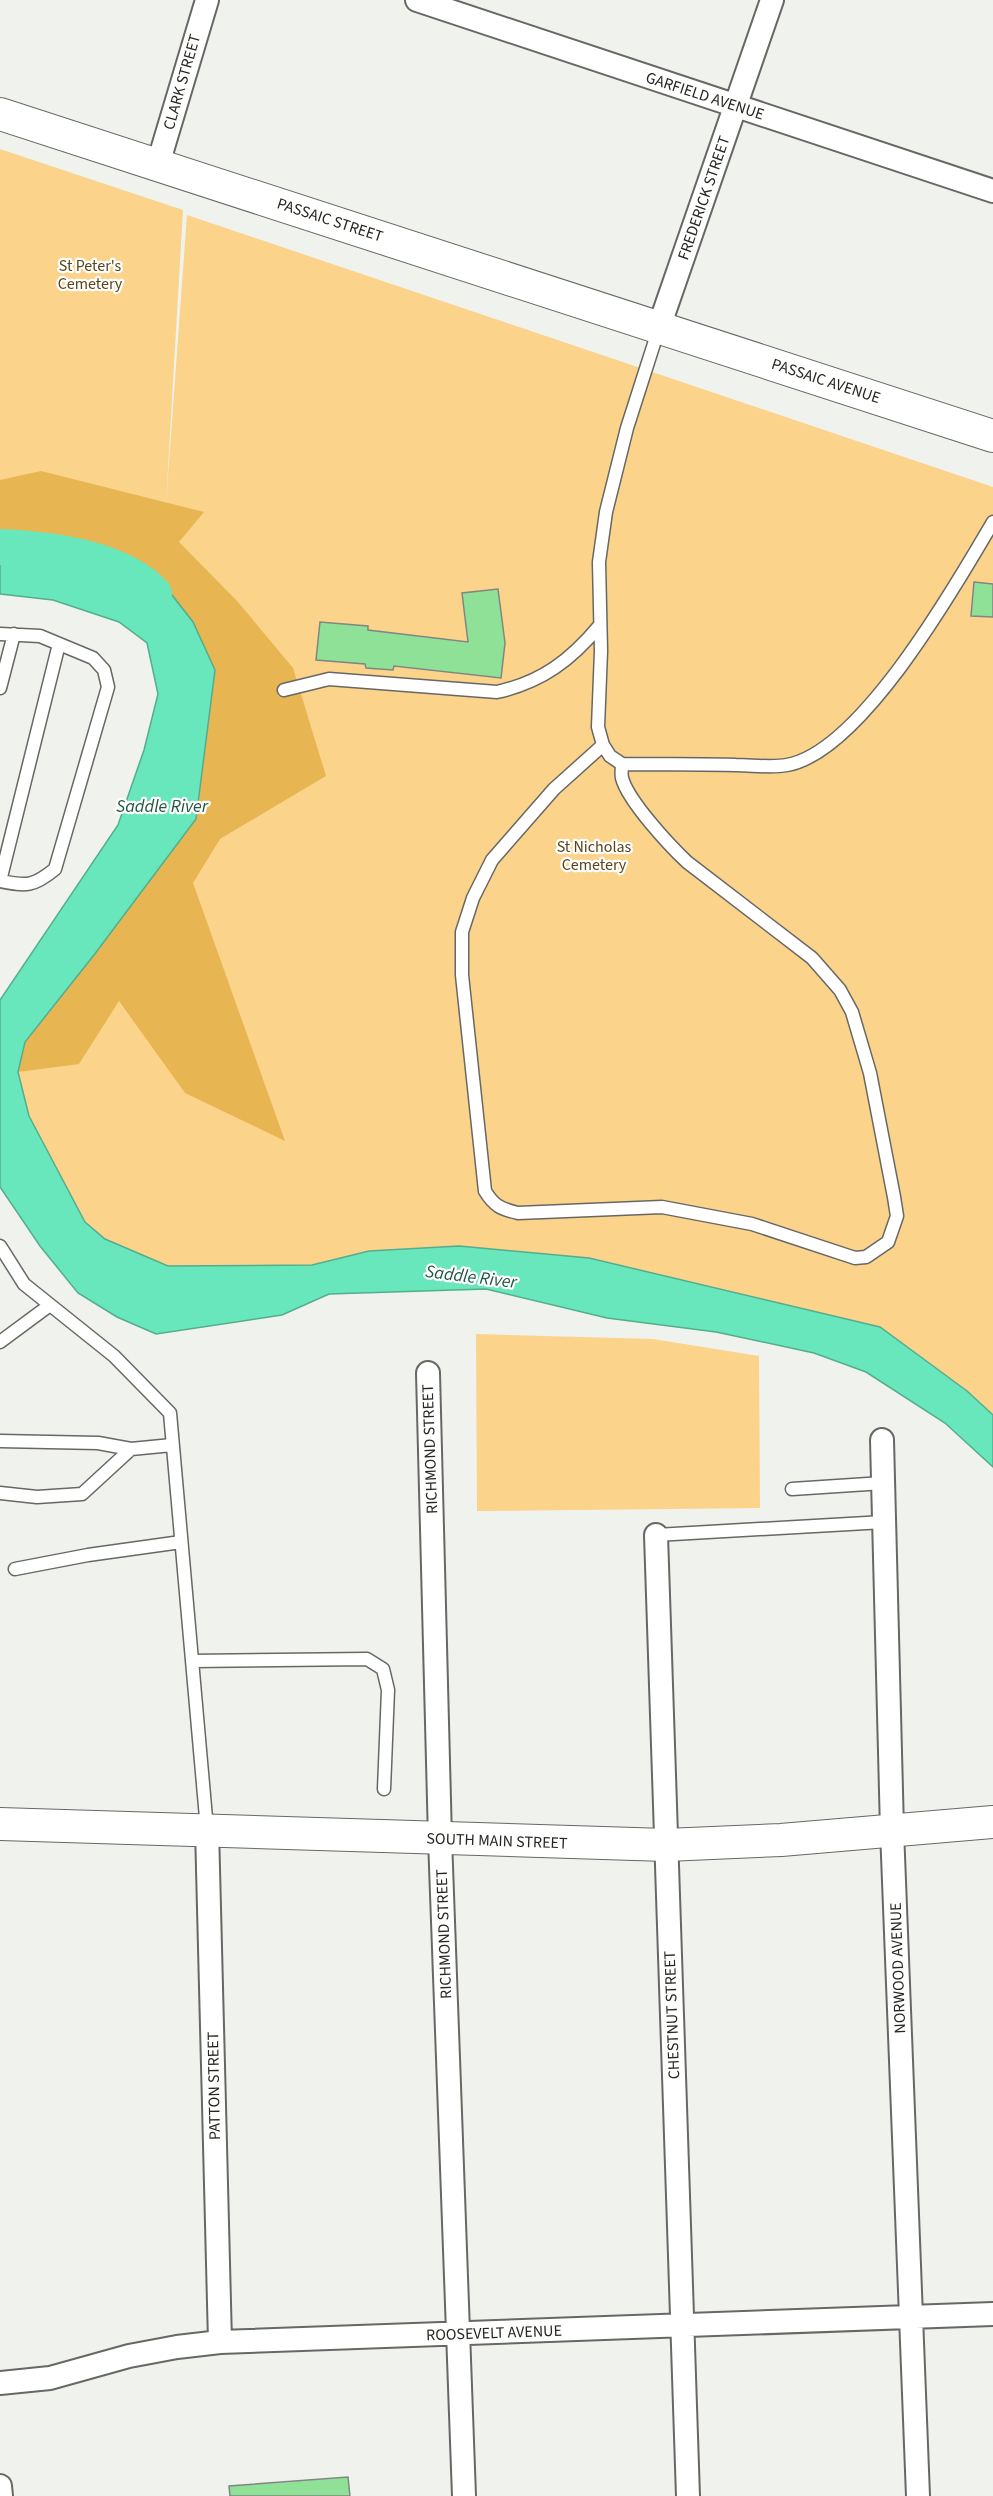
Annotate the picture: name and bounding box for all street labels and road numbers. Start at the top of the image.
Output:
street label: CLARK STREET [158,31,206,132]
street label: GARFIELD AVENUE [643,67,767,125]
street label: FREDERICK STREET [672,133,736,263]
street label: PASSAIC STREET [274,192,386,248]
street label: PASSAIC AVENUE [769,353,883,409]
street label: RICHMOND STREET [417,1383,443,1514]
street label: SOUTH MAIN STREET [426,1828,568,1854]
street label: RICHMOND STREET [431,1868,457,1999]
street label: NORWOOD AVENUE [885,1902,911,2034]
street label: CHESTNUT STREET [659,1950,685,2080]
street label: PATTON STREET [202,2031,226,2140]
street label: ROOSEVELT AVENUE [426,2320,562,2346]

